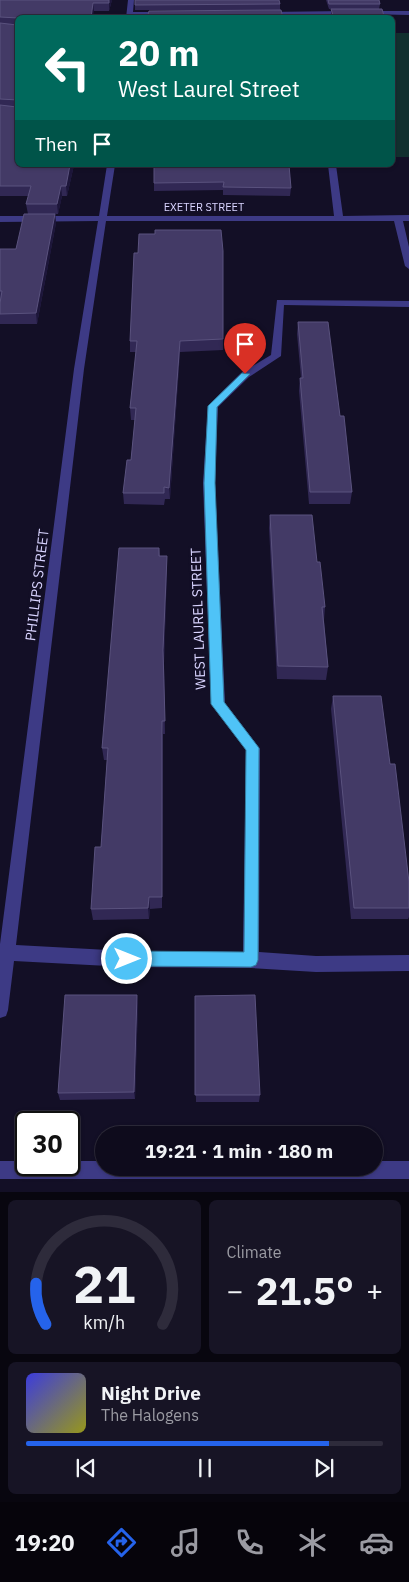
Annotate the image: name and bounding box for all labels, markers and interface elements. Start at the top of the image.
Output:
text: 20 m [118,30,200,76]
icon: left [35,35,100,100]
text: West Laurel Street [118,74,300,103]
icon: arrive [88,130,116,158]
text: Then [35,132,78,156]
street label: EXETER STREET [164,200,245,214]
pin [224,323,266,374]
icon: arrive [231,330,259,358]
street label: PHILLIPS STREET [21,528,53,642]
street label: WEST LAUREL STREET [187,548,209,690]
position arrow [100,932,152,984]
speed limit sign: 30 [15,1111,80,1176]
text: 19:21 · 1 min · 180 m [145,1139,333,1163]
text: Climate [227,1242,282,1262]
text: 21 [73,1250,135,1317]
text: 21.5° [256,1266,354,1315]
text: − [227,1272,243,1309]
text: + [366,1272,383,1309]
text: km/h [83,1311,125,1334]
text: Night Drive [101,1381,201,1405]
text: The Halogens [101,1405,199,1425]
icon: previous [72,1454,100,1482]
icon: pause [191,1454,219,1482]
icon: next [310,1454,338,1482]
icon: directions [104,1525,139,1560]
icon: music [168,1525,203,1560]
icon: phone [232,1525,267,1560]
icon: climate [295,1525,330,1560]
icon: car [359,1525,394,1560]
text: 19:20 [14,1528,75,1557]

